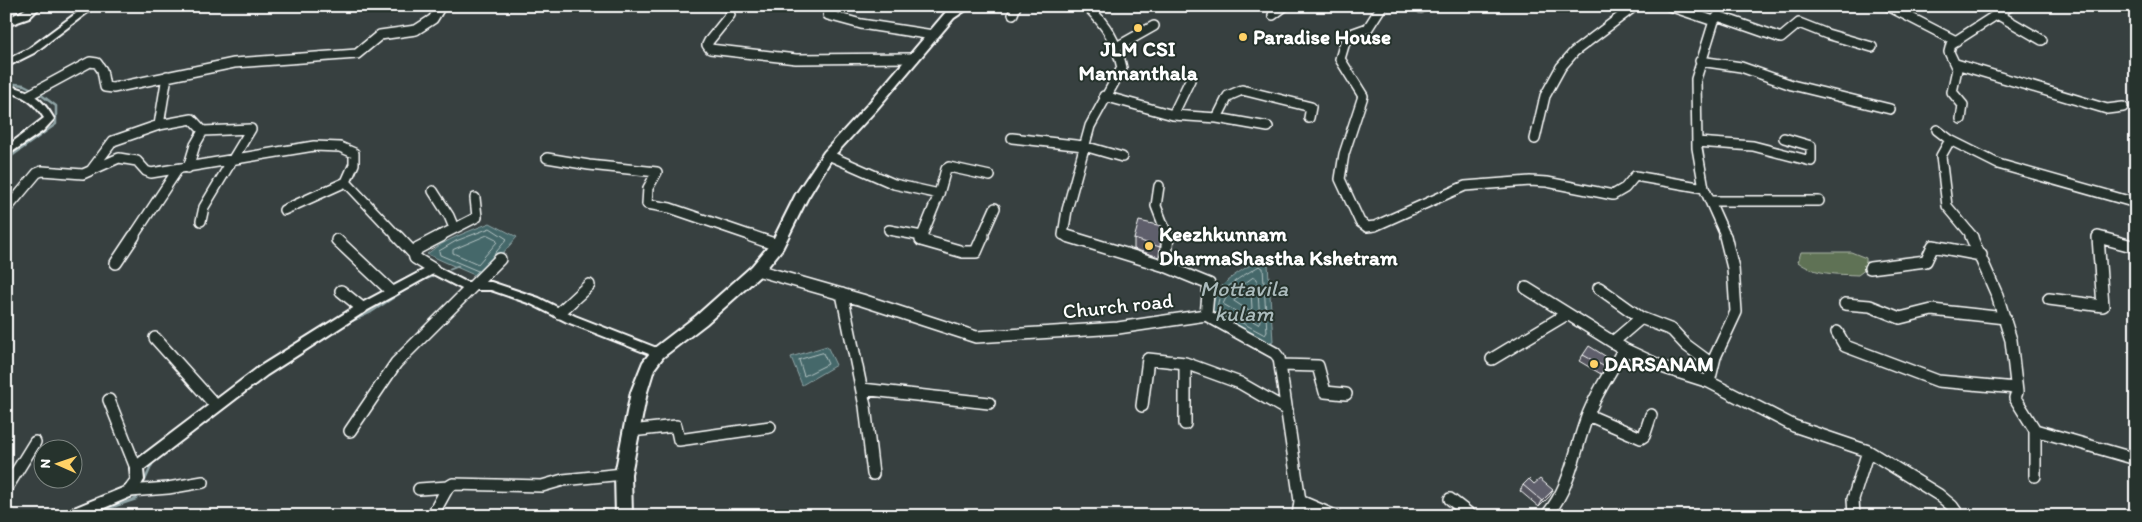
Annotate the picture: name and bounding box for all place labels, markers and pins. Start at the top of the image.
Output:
marker: JLM CSI Mannanthala [1132,22,1144,34]
place label: Paradise House [1253,24,1391,49]
marker: Paradise House [1237,31,1249,43]
place label: JLM CSI Mannanthala [1078,36,1199,85]
place label: Keezhkunnam DharmaShastha Kshetram [1159,221,1398,270]
marker: Keezhkunnam DharmaShastha Kshetram [1143,240,1155,252]
place label: DARSANAM [1604,351,1714,376]
marker: DARSANAM [1588,358,1600,370]

